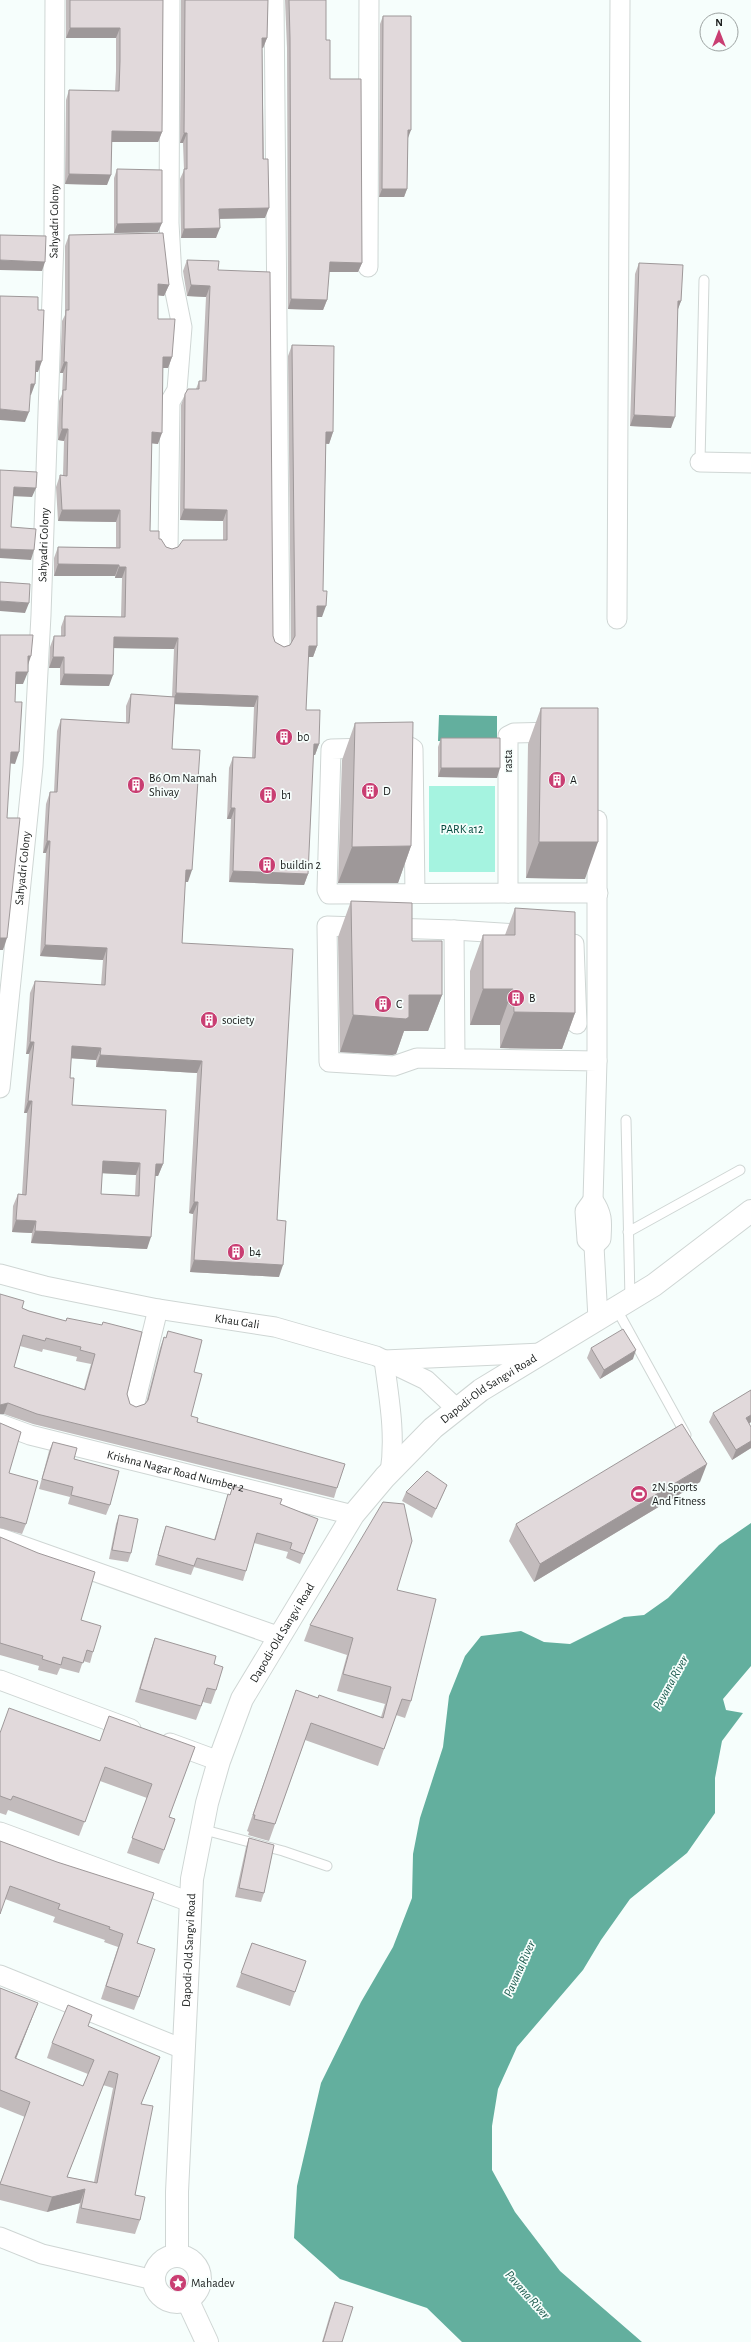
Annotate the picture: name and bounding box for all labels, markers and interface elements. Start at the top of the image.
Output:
north arrow [699,12,739,52]
text: N [715,17,723,28]
street label: Sahyadri Colony [47,184,61,258]
street label: Sahyadri Colony [36,508,52,582]
building icon: b0 [274,727,294,747]
place label: b0 [297,731,310,743]
street label: rasta [502,749,514,773]
building icon: A [547,770,567,790]
place label: B6 Om Namah Shivay [149,772,217,799]
place label: A [570,774,577,786]
building icon: B6 Om Namah Shivay [126,775,146,795]
building icon: D [360,781,380,801]
building icon: b1 [258,785,278,805]
place label: D [383,785,391,797]
place label: b1 [281,789,291,801]
park label: PARK a12 [441,823,484,835]
street label: Sahyadri Colony [13,831,33,906]
building icon: buildin 2 [257,855,277,875]
place label: buildin 2 [280,859,321,871]
building icon: B [506,988,526,1008]
place label: B [529,992,535,1004]
building icon: C [373,994,393,1014]
place label: C [396,998,402,1010]
building icon: society [199,1010,219,1030]
place label: society [222,1014,254,1027]
building icon: b4 [226,1242,246,1262]
place label: b4 [249,1246,261,1258]
street label: Khau Gali [214,1312,260,1331]
street label: Dapodi-Old Sangvi Road [438,1352,539,1426]
street label: Krishna Nagar Road Number 2 [106,1448,246,1494]
place label: 2N Sports And Fitness [652,1481,706,1507]
sports icon: 2N Sports And Fitness [629,1484,649,1504]
street label: Dapodi-Old Sangvi Road [247,1581,316,1685]
water label: Pavana River [651,1653,692,1712]
street label: Dapodi-Old Sangvi Road [180,1893,197,2007]
water label: Pavana River [502,1938,538,1999]
water label: Pavana River [502,2268,552,2322]
place icon: Mahadev [168,2273,188,2293]
place label: Mahadev [191,2277,235,2289]

